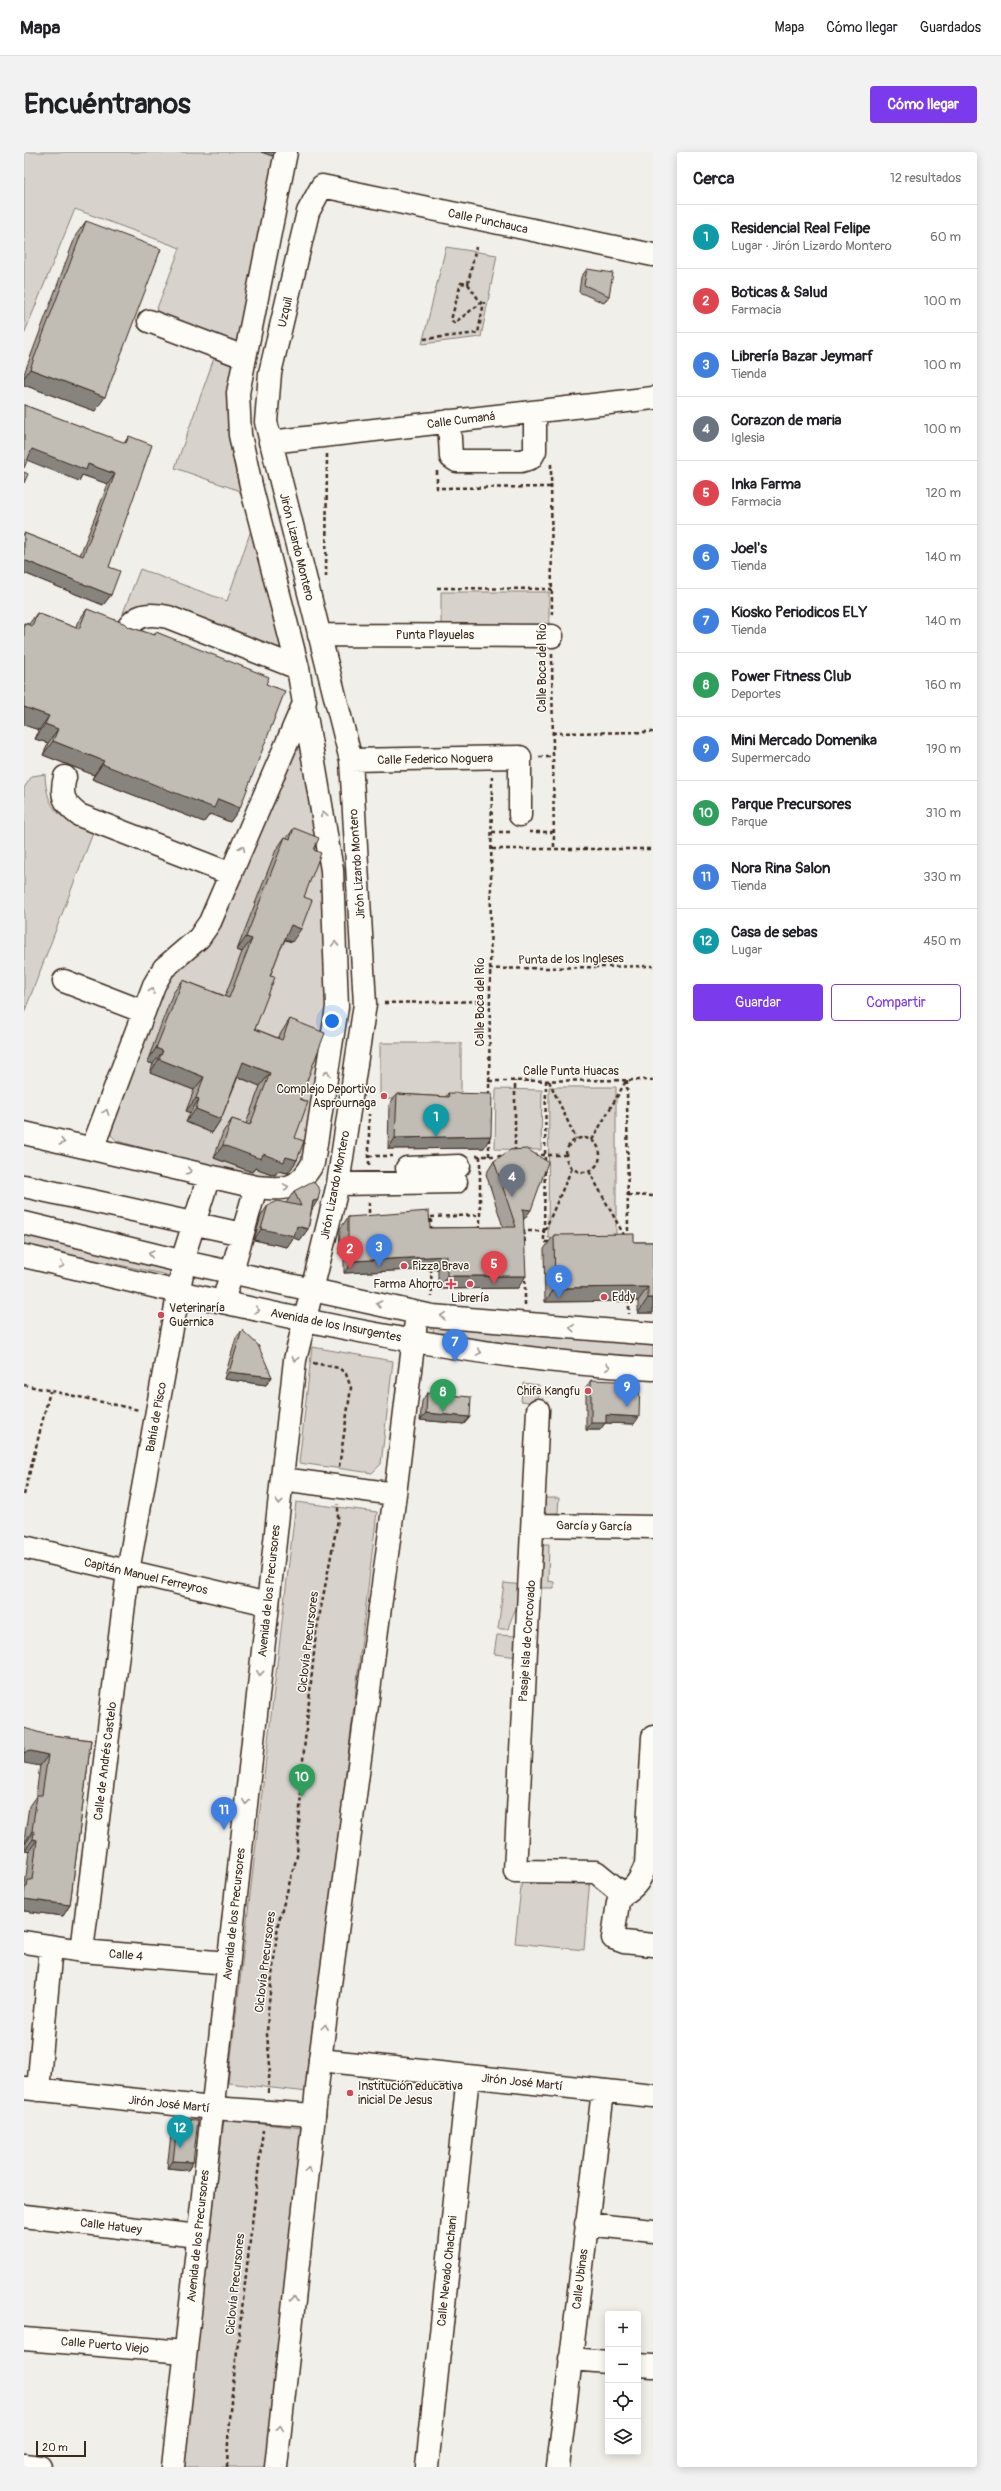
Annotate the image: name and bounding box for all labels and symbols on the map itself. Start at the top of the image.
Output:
street label: Calle Punchauca [447,206,530,237]
street label: Uzquil [275,295,296,329]
street label: Calle Cumaná [426,409,496,432]
street label: Jirón Lizardo Montero [276,492,317,603]
street label: Calle Boca del Río [535,623,550,712]
street label: Punta Playuelas [396,628,475,643]
street label: Calle Federico Noguera [377,751,493,768]
street label: Jirón Lizardo Montero [346,808,369,920]
one-way arrow [320,811,329,817]
one-way arrow [237,844,245,852]
one-way arrow [331,941,339,947]
street label: Punta de los Ingleses [518,951,625,968]
street label: Calle Boca del Río [473,957,488,1046]
one-way arrow [148,987,156,994]
your location [322,1011,342,1031]
street label: Calle Punta Huacas [523,1064,620,1079]
one-way arrow [322,1070,331,1076]
place label: Complejo Deportivo Asprournaga [277,1082,377,1111]
marker: Complejo Deportivo Asprournaga [379,1091,389,1101]
pin: 1 [423,1104,449,1137]
one-way arrow [101,1109,110,1116]
street label: Jirón Lizardo Montero [318,1129,353,1241]
one-way arrow [59,1137,65,1145]
pin: 4 [499,1164,525,1197]
one-way arrow [186,1166,192,1174]
one-way arrow [282,1183,289,1192]
pin: 3 [366,1234,392,1267]
pin: 2 [337,1236,363,1269]
one-way arrow [148,1250,155,1259]
pin: 5 [481,1251,507,1284]
place label: Pizza Brava [412,1259,470,1274]
one-way arrow [59,1260,65,1268]
marker: Pizza Brava [399,1261,409,1271]
pin: 6 [546,1265,572,1298]
place label: Farma Ahorro [373,1277,444,1292]
marker: Farma Ahorro [446,1279,456,1289]
marker: Librería [465,1279,475,1289]
place label: Eddy [612,1290,635,1305]
place label: Librería [451,1291,489,1306]
marker: Eddy [599,1292,609,1302]
place label: Veterinaría Guernica [169,1301,225,1330]
one-way arrow [376,1301,382,1309]
one-way arrow [253,1305,260,1314]
street label: Avenida de los Insurgentes [269,1305,403,1346]
marker: Veterinaría Guernica [156,1310,166,1320]
one-way arrow [440,1312,446,1321]
one-way arrow [569,1324,575,1333]
pin: 7 [442,1329,468,1362]
one-way arrow [476,1347,482,1356]
one-way arrow [291,1356,300,1362]
one-way arrow [605,1362,611,1371]
pin: 9 [614,1374,640,1407]
pin: 8 [430,1379,456,1412]
street label: Bahía de Pisco [143,1380,170,1453]
place label: Chifa Kangfu [516,1384,580,1399]
marker: Chifa Kangfu [583,1386,593,1396]
one-way arrow [275,1499,284,1505]
street label: García y García [556,1518,633,1535]
street label: Avenida de los Precursores [255,1524,284,1658]
street label: Capitán Manuel Ferreyros [82,1555,210,1598]
street label: Pasaje Isla de Corcovado [516,1579,539,1702]
street label: Ciclovía Precursores [295,1590,322,1693]
one-way arrow [256,1670,265,1676]
street label: Calle de Andrés Castelo [91,1700,120,1821]
pin: 10 [289,1764,315,1797]
pin: 11 [211,1797,237,1830]
one-way arrow [242,1799,251,1806]
street label: Avenida de los Precursores [220,1847,249,1981]
street label: Ciclovía Precursores [252,1910,279,2013]
street label: Calle 4 [108,1947,144,1964]
one-way arrow [320,2024,329,2030]
street label: Jirón José Martí [481,2071,563,2094]
place label: Institución educativa inicial De Jesus [358,2079,463,2108]
marker: Institución educativa inicial De Jesus [345,2088,355,2098]
street label: Jirón José Martí [128,2093,210,2116]
pin: 12 [167,2115,193,2148]
one-way arrow [303,2167,312,2173]
street label: Avenida de los Precursores [184,2169,213,2303]
street label: Calle Hatuey [79,2215,143,2238]
street label: Calle Nevado Chachani [434,2215,461,2327]
street label: Ciclovía Precursores [223,2232,248,2335]
street label: Calle Ubinas [569,2247,592,2310]
one-way arrow [289,2296,298,2302]
street label: Calle Puerto Viejo [60,2334,150,2357]
one-way arrow [275,2425,284,2431]
scale bar [36,2439,86,2458]

